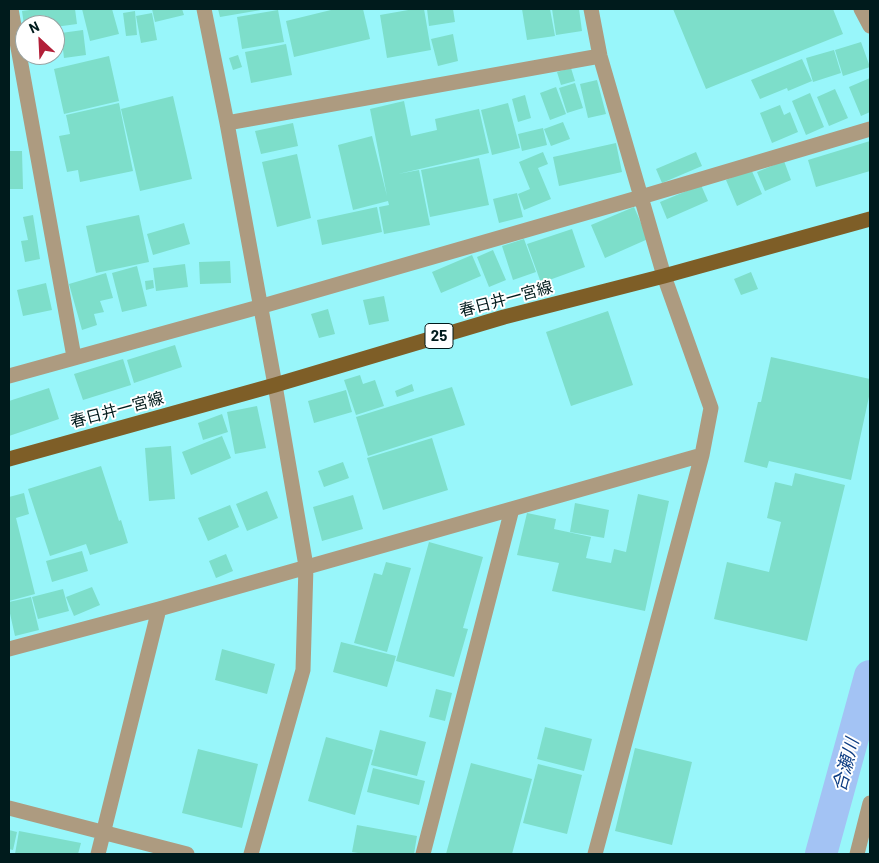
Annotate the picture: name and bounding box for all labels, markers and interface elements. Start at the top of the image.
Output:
north arrow [15,15,65,65]
text: N [26,17,42,37]
street label: 春日井一宮線 [457,277,555,321]
road number: 25 [425,324,453,348]
street label: 春日井一宮線 [68,388,166,432]
water label: 合瀬川 [829,736,863,794]

